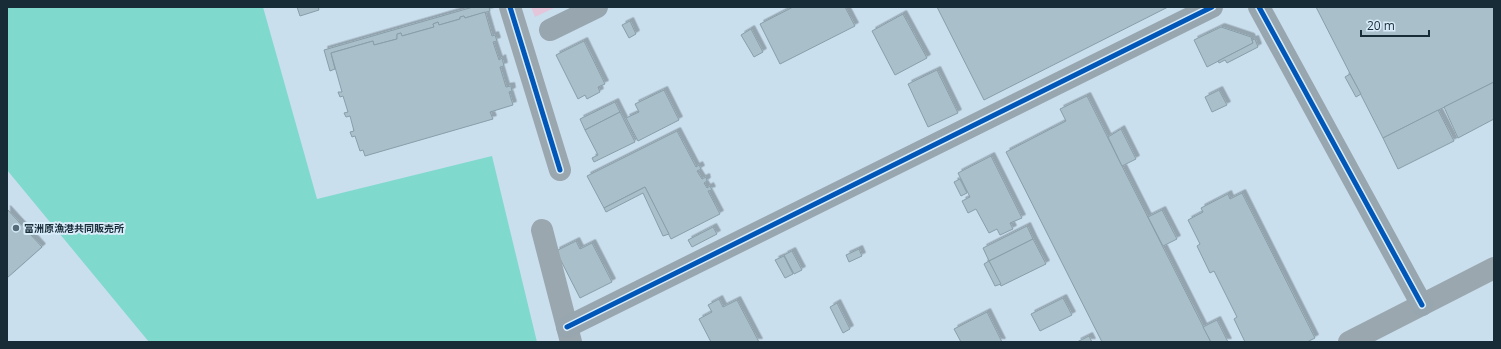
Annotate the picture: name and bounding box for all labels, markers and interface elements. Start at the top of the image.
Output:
scale bar [1361,12,1429,38]
text: 20 m [1367,17,1395,34]
place label: 富洲原漁港共同販売所 [24,221,124,235]
marker: 富洲原漁港共同販売所 [11,223,21,233]

